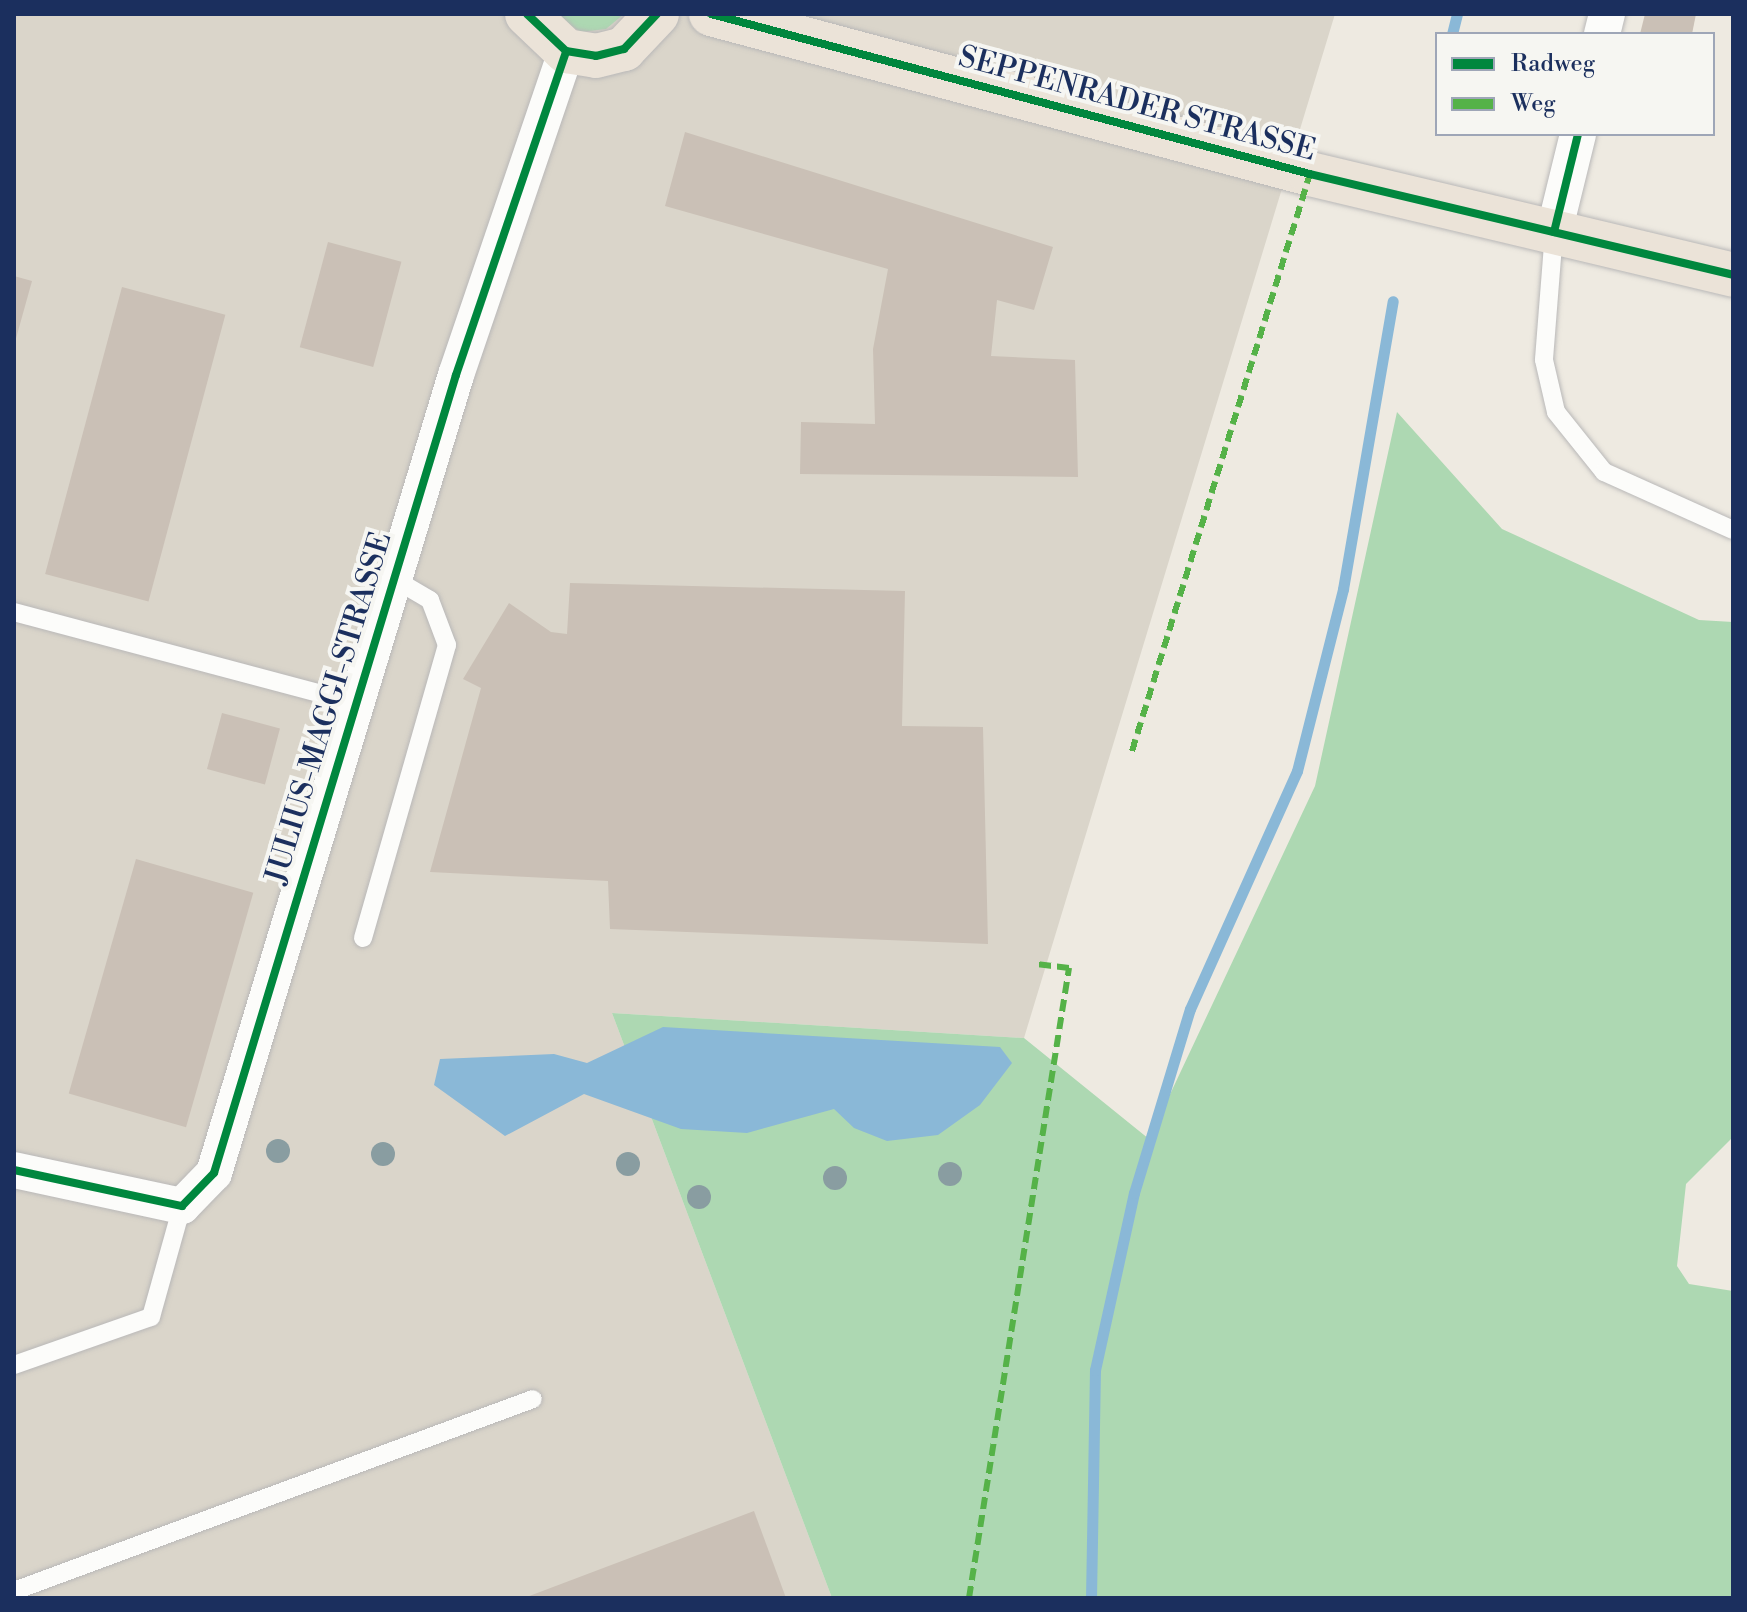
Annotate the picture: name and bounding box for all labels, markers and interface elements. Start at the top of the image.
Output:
legend [1435,32,1715,136]
street label: SEPPENRADER STRASSE [955,39,1319,169]
text: Radweg [1511,49,1595,79]
text: Weg [1511,89,1556,119]
street label: JULIUS-MAGGI-STRASSE [258,528,400,888]

